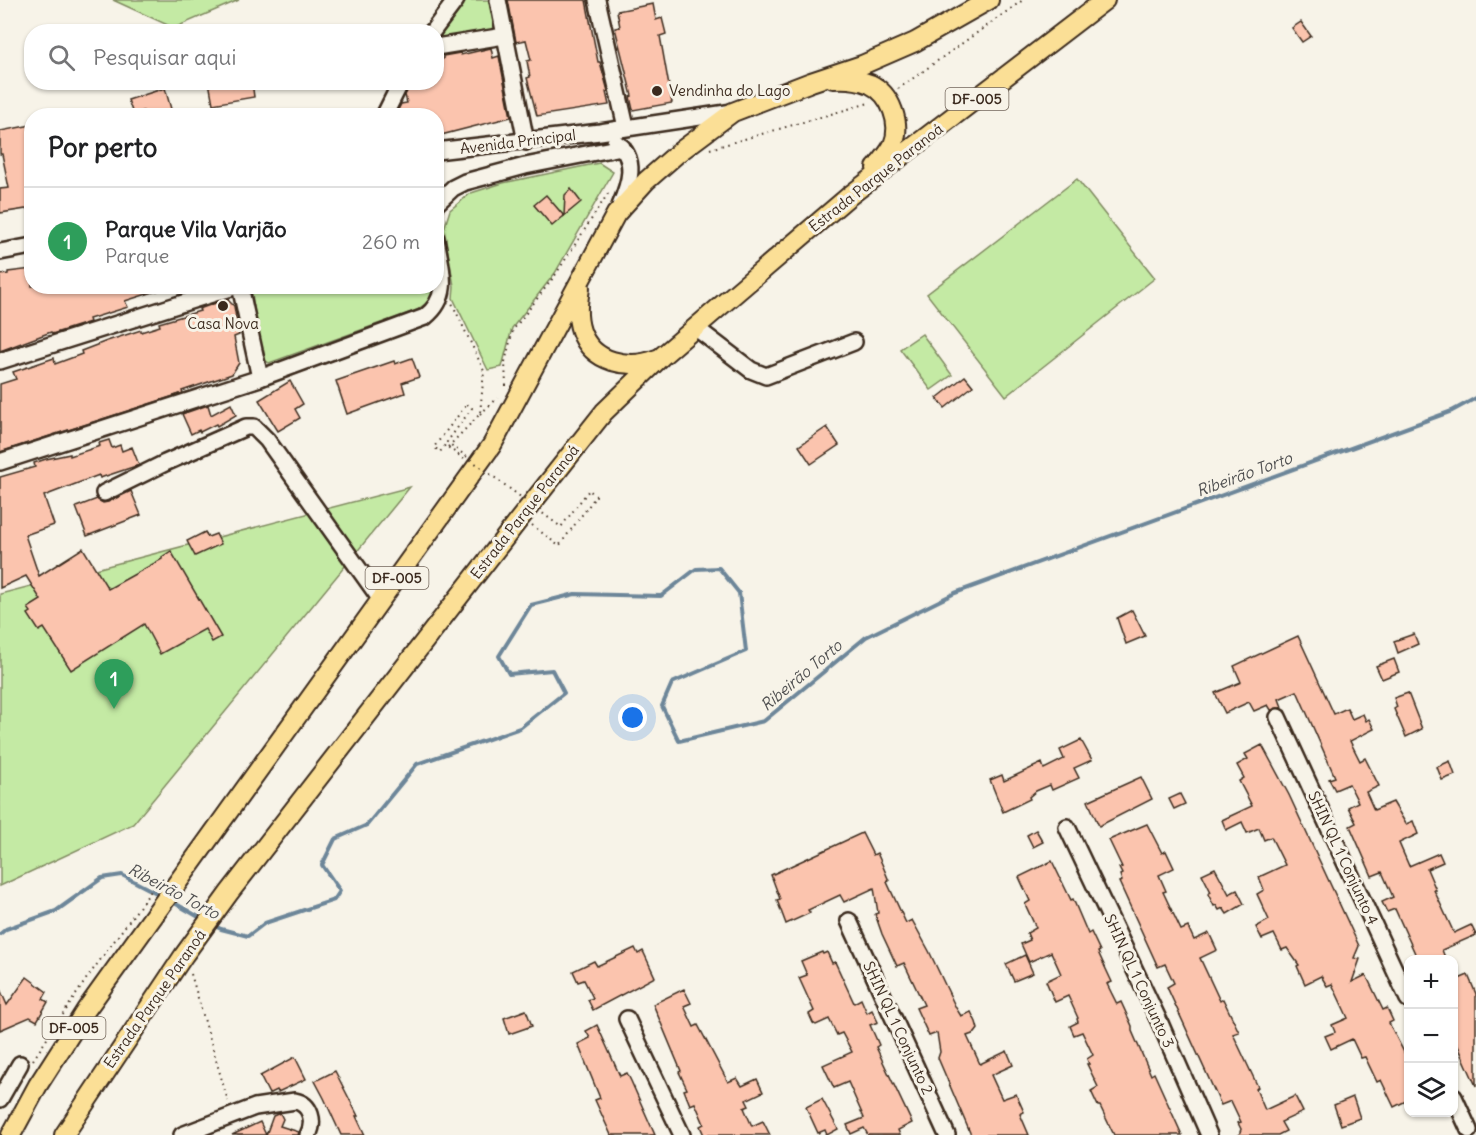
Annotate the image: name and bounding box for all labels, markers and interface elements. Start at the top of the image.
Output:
search box [24,24,444,90]
icon: search [45,41,78,74]
text: Pesquisar aqui [93,43,236,71]
place label: Vendinha do Lago [669,81,790,100]
marker: Vendinha do Lago [650,84,664,98]
road number: DF-005 [946,88,1008,110]
street label: Estrada Parque Paranoá [805,119,947,236]
street label: Avenida Principal [459,125,577,158]
text: Por perto [48,131,157,164]
text: Parque Vila Varjão [105,215,287,243]
text: 1 [64,229,71,254]
text: 260 m [362,229,420,254]
text: Parque [105,243,169,268]
marker: Casa Nova [216,299,230,313]
place label: Casa Nova [187,314,259,333]
street label: Estrada Parque Paranoá [466,440,583,583]
water label: Ribeirão Torto [1193,447,1295,501]
road number: DF-005 [366,567,428,589]
water label: Ribeirão Torto [756,634,847,715]
pin: 1 [94,660,134,709]
your location [618,703,647,732]
street label: SHIN QL 1 Conjunto 4 [1304,788,1383,928]
water label: Ribeirão Torto [125,859,224,924]
street label: SHIN QL 1 Conjunto 3 [1100,911,1179,1051]
street label: Estrada Parque Paranoá [99,925,210,1072]
map controls [1404,955,1458,1117]
button: + [1404,955,1458,1009]
street label: SHIN QL 1 Conjunto 2 [859,958,938,1097]
button: − [1404,1009,1458,1063]
road number: DF-005 [42,1017,106,1039]
button: layers [1404,1063,1458,1117]

